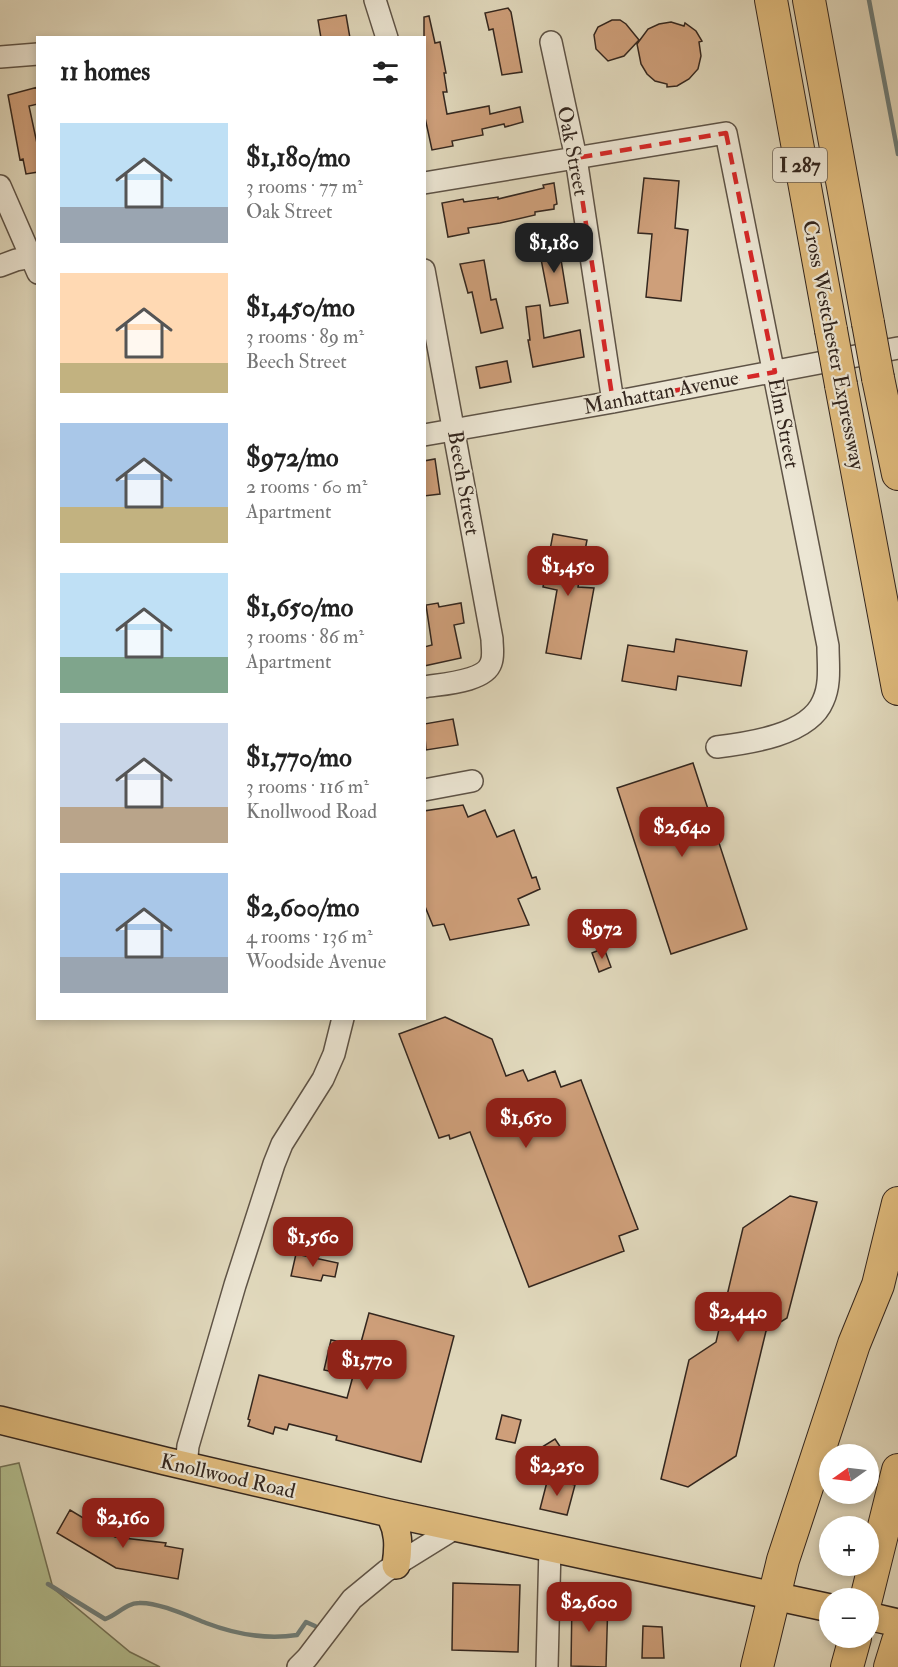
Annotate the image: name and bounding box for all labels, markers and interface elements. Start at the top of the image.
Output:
text: 11 homes [60,56,150,88]
icon: filters [369,56,402,89]
street label: Oak Street [551,104,594,198]
text: $1,180/mo [246,142,350,174]
icon: home [108,147,180,219]
road number: I 287 [773,148,827,182]
text: 3 rooms · 77 m² [246,174,363,199]
text: Oak Street [246,199,333,224]
street label: Cross Westchester Expressway [796,218,871,473]
pin: $1,180 [505,223,603,274]
text: $1,180 [529,230,579,255]
text: $1,450/mo [246,292,355,324]
icon: home [108,297,180,369]
text: 3 rooms · 89 m² [246,324,364,349]
text: Beech Street [246,349,347,374]
street label: Manhattan Avenue [581,364,741,421]
street label: Elm Street [761,375,806,471]
street label: Beech Street [441,429,486,538]
text: $972/mo [246,442,339,474]
icon: home [108,447,180,519]
text: 2 rooms · 60 m² [246,474,367,499]
text: Apartment [246,499,331,524]
pin: $1,450 [519,546,617,597]
text: $1,450 [541,553,595,578]
text: $1,650/mo [246,592,353,624]
icon: home [108,597,180,669]
text: 3 rooms · 86 m² [246,624,364,649]
text: Apartment [246,649,331,674]
text: $1,770/mo [246,742,352,774]
icon: home [108,747,180,819]
text: 3 rooms · 116 m² [246,774,369,799]
text: Knollwood Road [246,799,377,824]
pin: $2,640 [633,807,731,858]
text: $2,640 [653,814,711,839]
text: $2,600/mo [246,892,359,924]
icon: home [108,897,180,969]
pin: $972 [566,909,638,960]
text: $972 [582,916,622,941]
text: 4 rooms · 136 m² [246,924,373,949]
text: Woodside Avenue [246,949,386,974]
pin: $1,650 [477,1098,575,1149]
text: $1,650 [500,1105,552,1130]
pin: $1,560 [264,1217,362,1268]
text: $1,560 [287,1224,339,1249]
pin: $2,440 [689,1292,787,1343]
text: $2,440 [709,1299,767,1324]
pin: $1,770 [318,1340,416,1391]
text: $1,770 [341,1347,393,1372]
north arrow [819,1444,879,1504]
map controls [819,1444,879,1648]
pin: $2,250 [508,1446,606,1497]
street label: Knollwood Road [158,1448,299,1505]
text: $2,250 [529,1453,585,1478]
pin: $2,160 [74,1498,172,1549]
text: $2,160 [96,1505,150,1530]
button: + [819,1516,879,1576]
pin: $2,600 [540,1582,638,1633]
button: − [819,1588,879,1648]
text: $2,600 [561,1589,617,1614]

